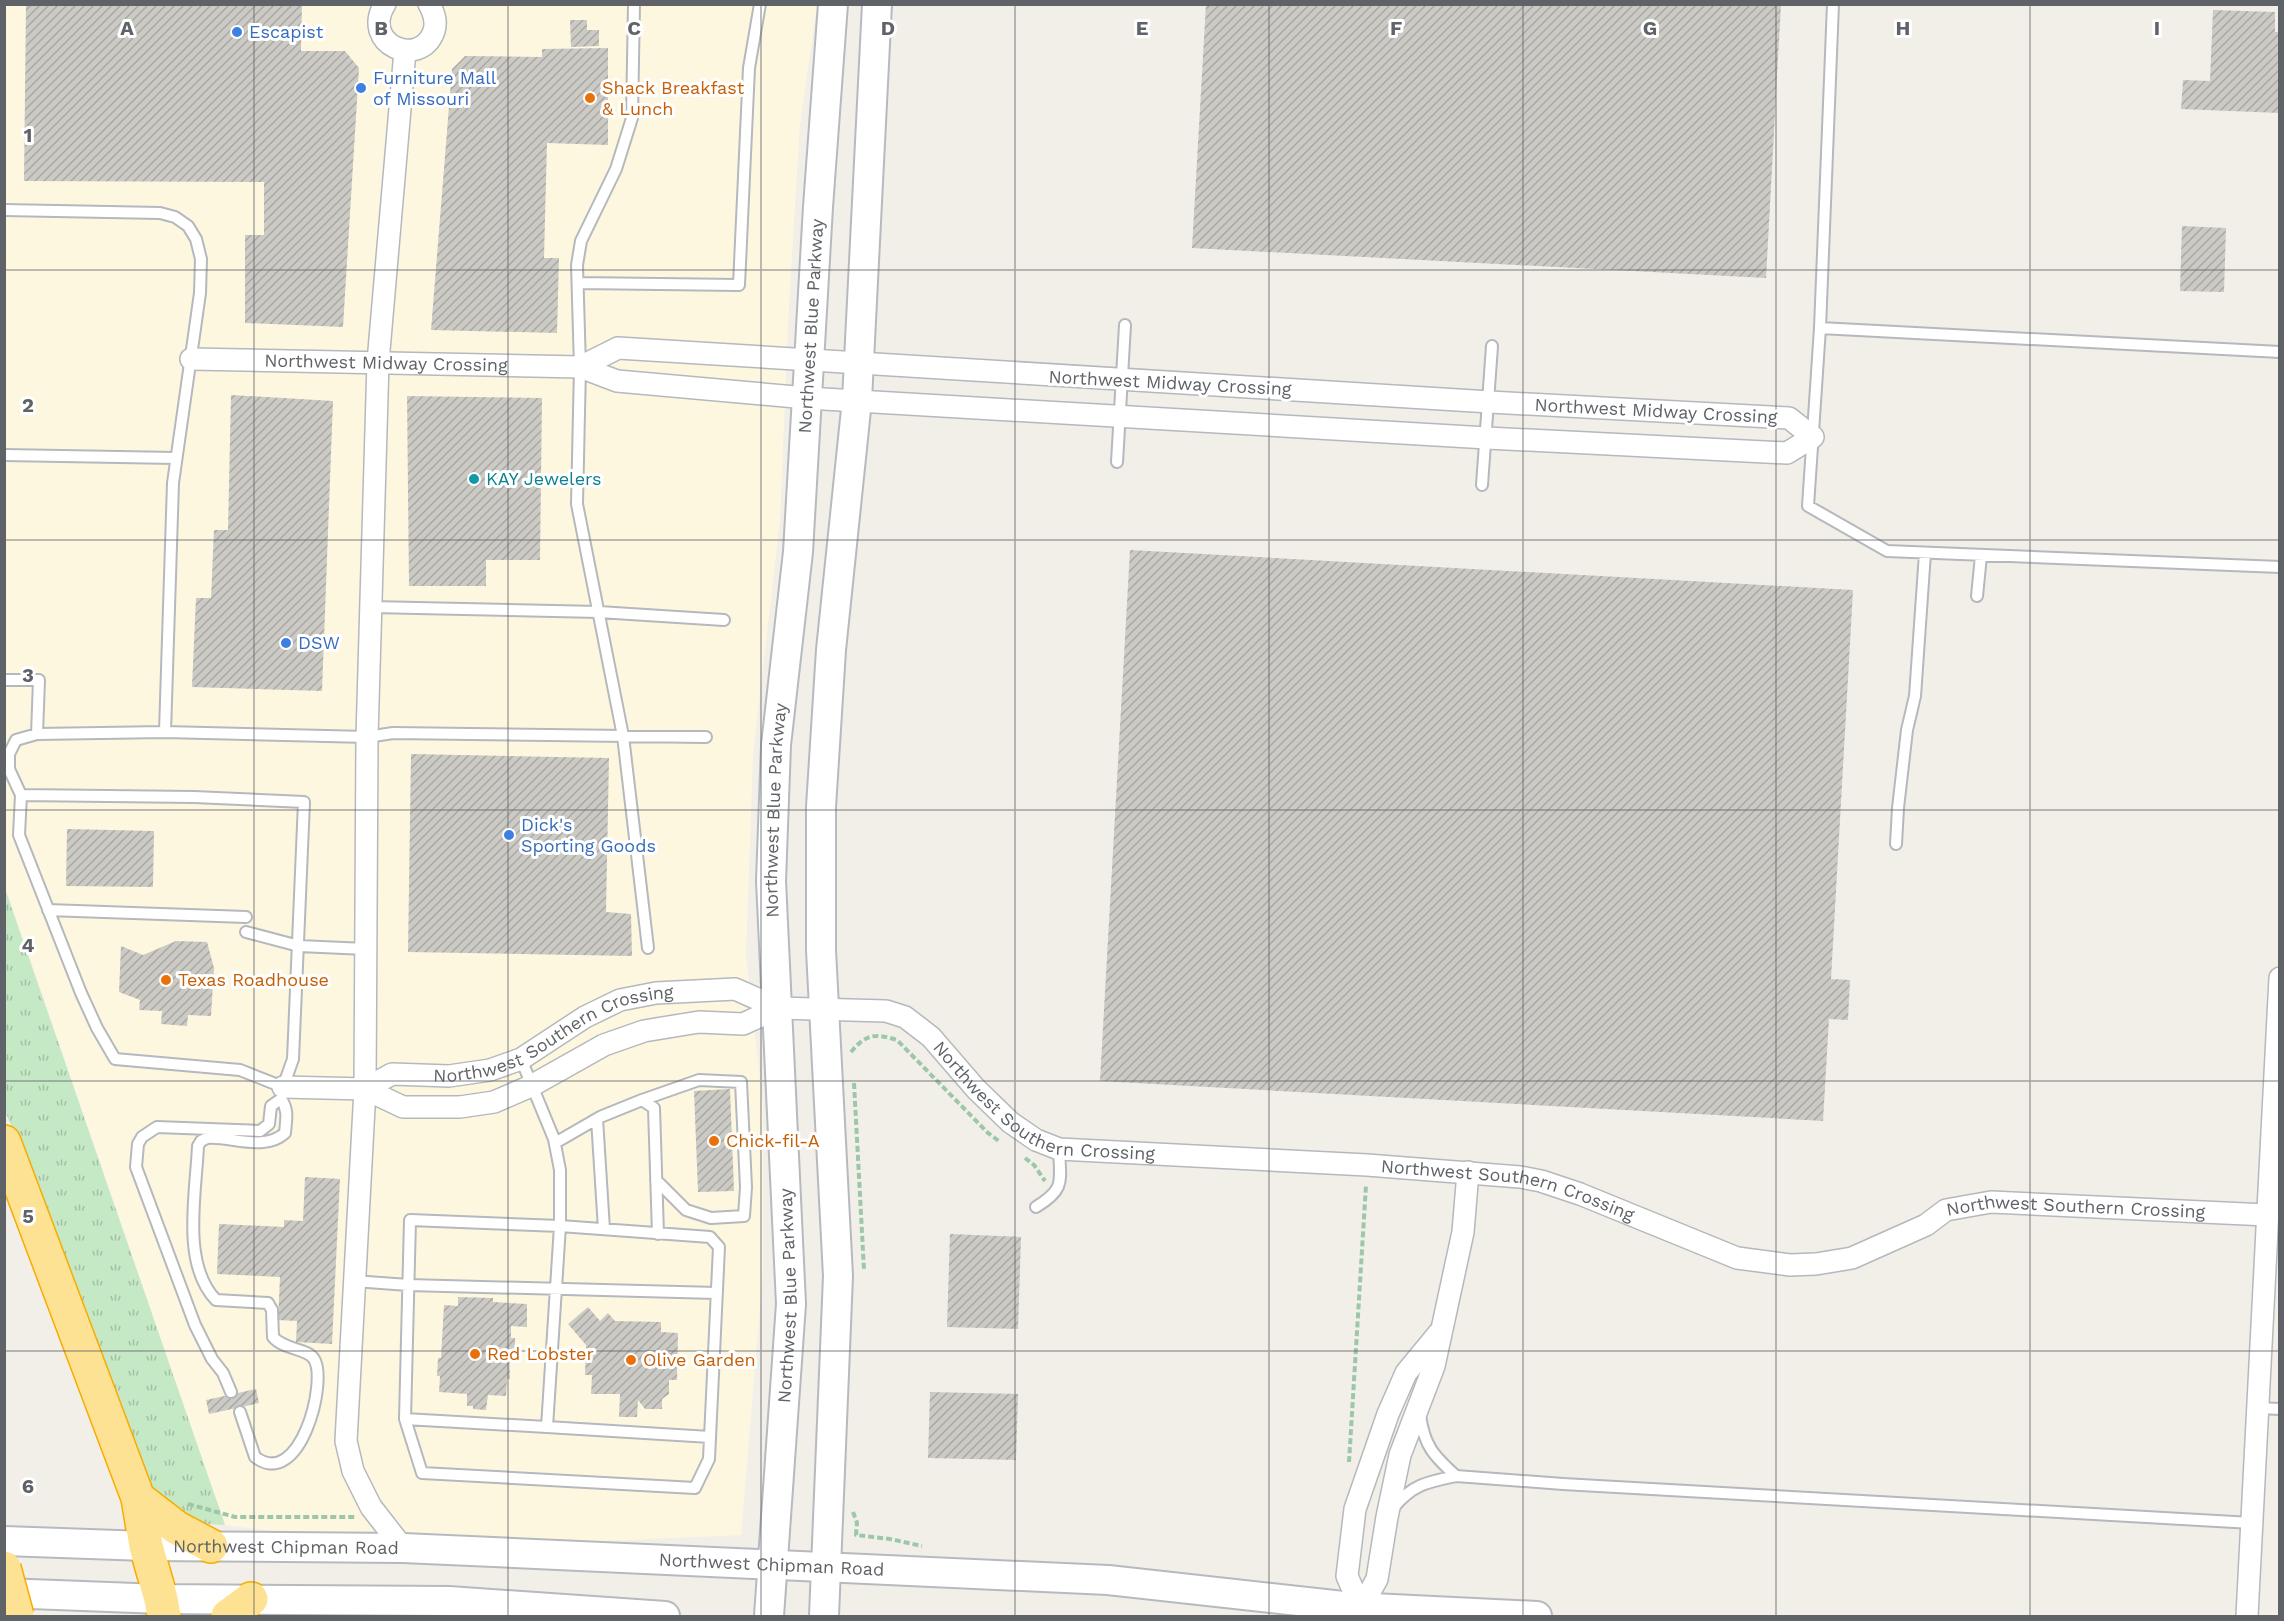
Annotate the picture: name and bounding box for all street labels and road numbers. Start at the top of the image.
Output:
street label: Northwest Blue Parkway [794,217,827,434]
street label: Northwest Midway Crossing [264,350,508,376]
street label: Northwest Midway Crossing [1048,366,1292,399]
street label: Northwest Midway Crossing [1534,394,1778,427]
street label: Northwest Blue Parkway [760,701,791,918]
street label: Northwest Southern Crossing [433,981,674,1086]
street label: Northwest Southern Crossing [929,1037,1156,1164]
street label: Northwest Southern Crossing [1380,1155,1638,1225]
street label: Northwest Blue Parkway [773,1187,801,1404]
street label: Northwest Southern Crossing [1945,1190,2206,1222]
street label: Northwest Chipman Road [173,1535,399,1558]
street label: Northwest Chipman Road [658,1549,885,1580]

